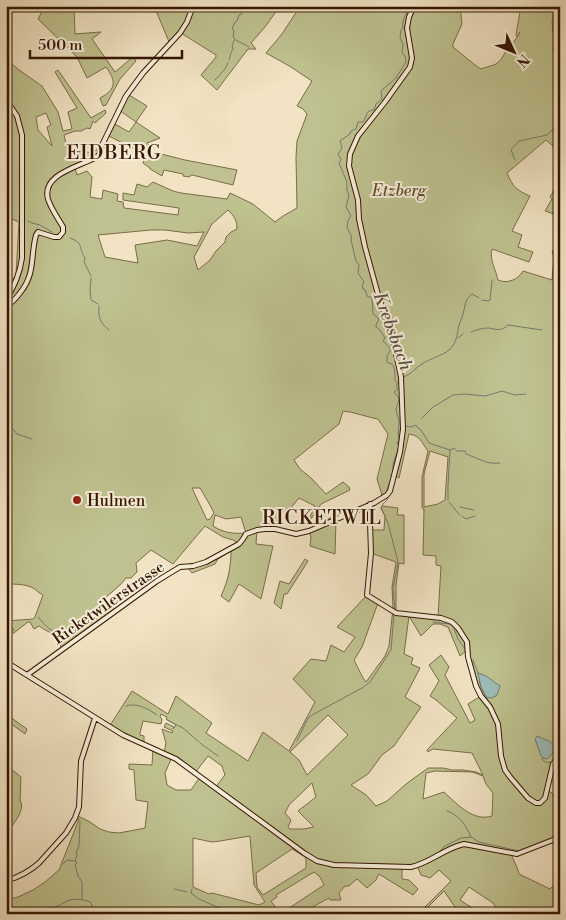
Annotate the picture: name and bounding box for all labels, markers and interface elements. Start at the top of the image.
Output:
scale bar [30,28,182,60]
north arrow [488,28,538,78]
text: 500 m [38,36,82,55]
text: N [512,50,533,71]
district label: EIDBERG [66,141,162,165]
park label: Etzberg [371,181,427,201]
water label: Krebsbach [368,289,418,375]
place label: Hulmen [87,491,146,511]
marker: Hulmen [71,494,83,506]
district label: RICKETWIL [262,506,382,530]
street label: Ricketwilerstrasse [49,557,168,649]

